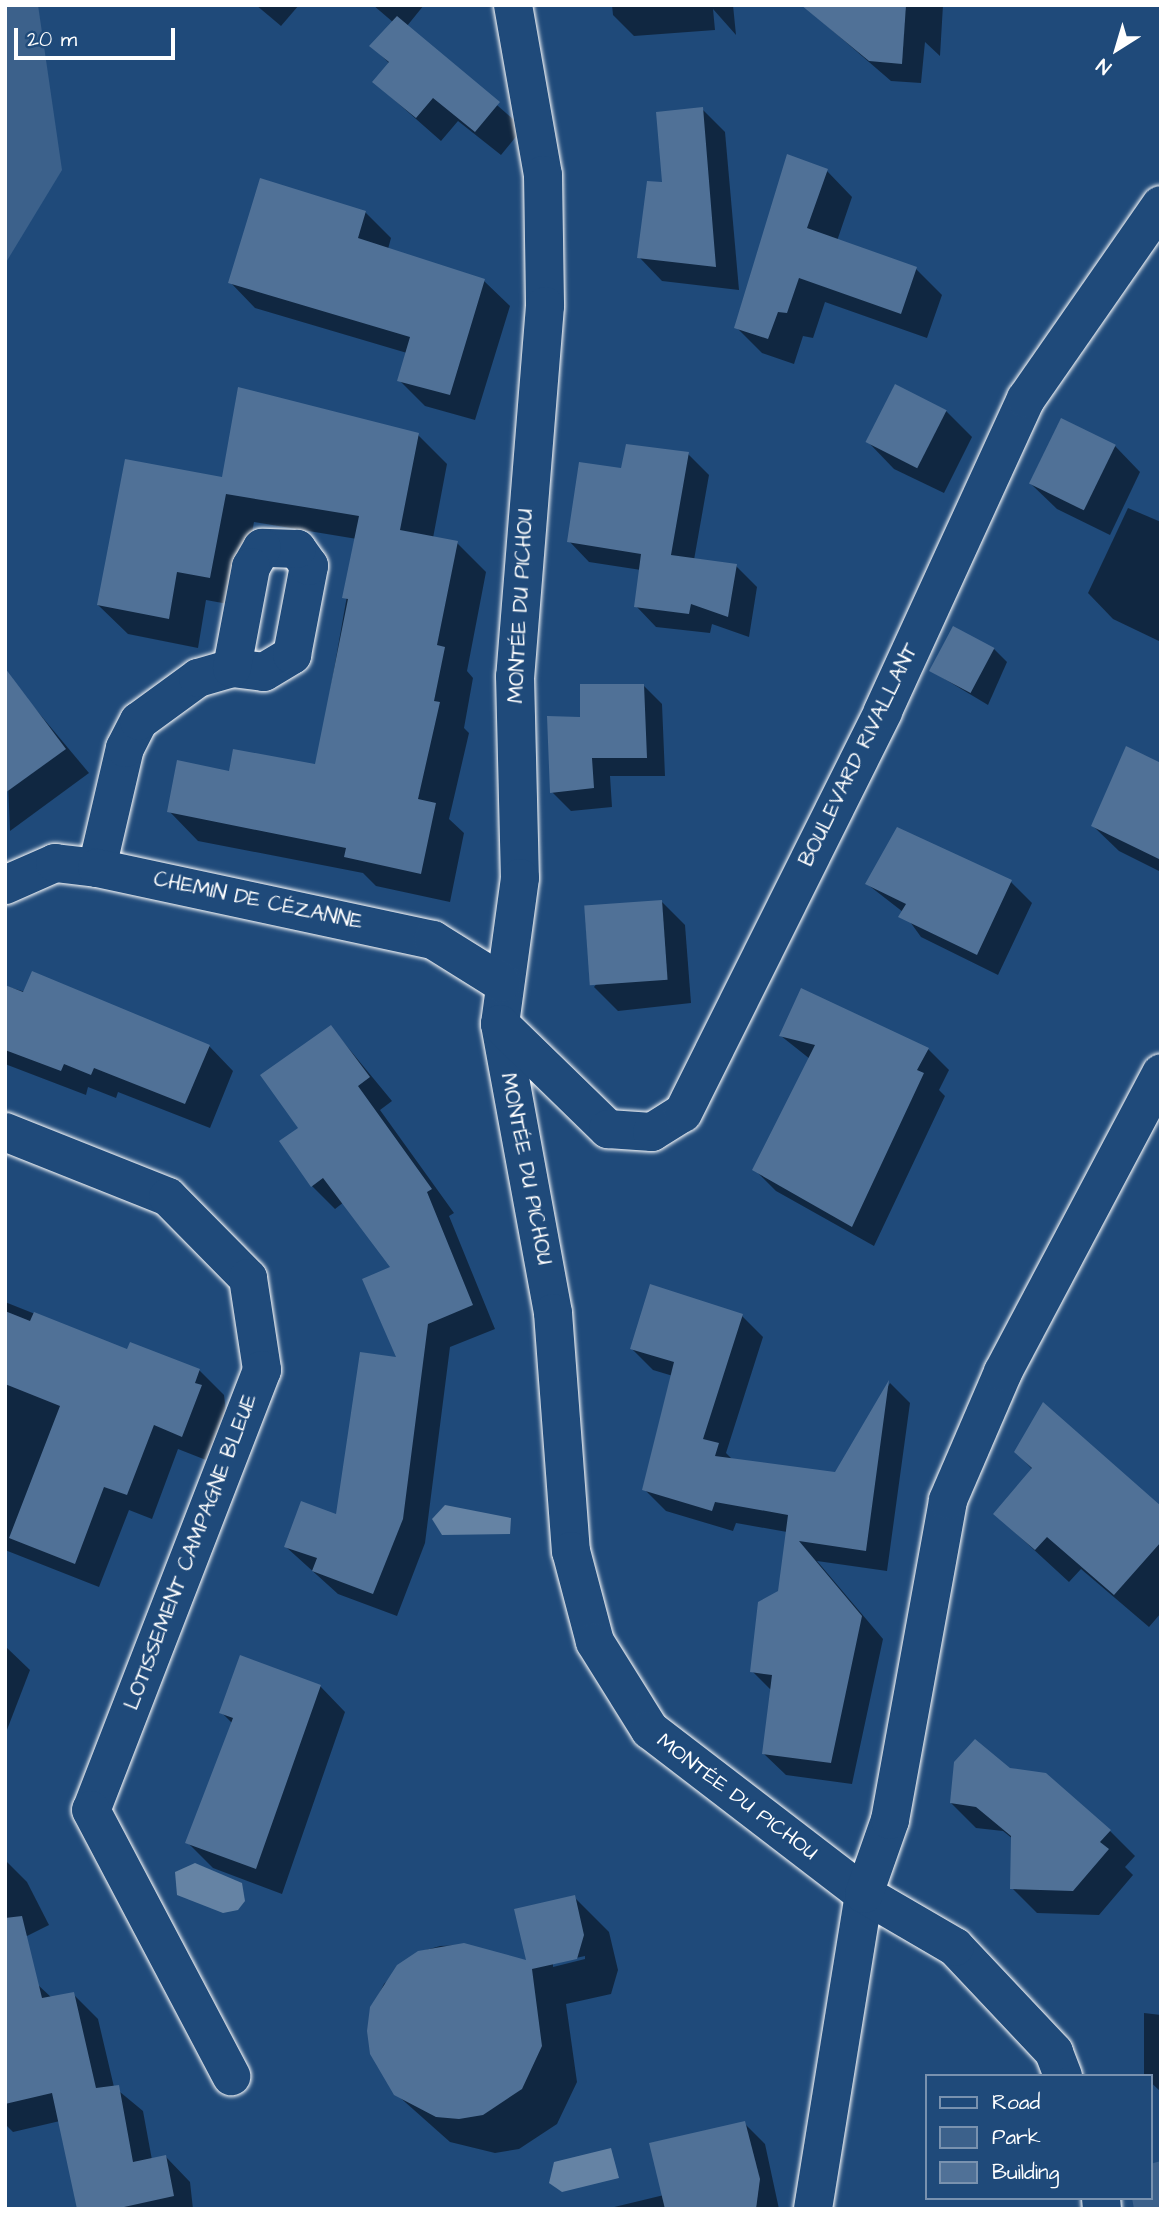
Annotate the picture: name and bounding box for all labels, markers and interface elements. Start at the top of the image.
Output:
scale bar [18,14,178,58]
north arrow [1082,14,1152,84]
text: 20 m [27,25,77,54]
text: N [1091,52,1117,81]
street label: MONTÉE DU PICHOU [503,508,539,704]
street label: BOULEVARD RIVALLANT [794,639,924,871]
street label: CHEMIN DE CÉZANNE [151,867,365,935]
street label: MONTÉE DU PICHOU [495,1071,557,1267]
street label: LOTISSEMENT CAMPAGNE BLEUE [119,1391,263,1713]
street label: MONTÉE DU PICHOU [652,1728,822,1866]
legend [925,2074,1152,2200]
text: Road [992,2088,1040,2117]
text: Park [992,2123,1041,2152]
text: Building [992,2158,1059,2187]

